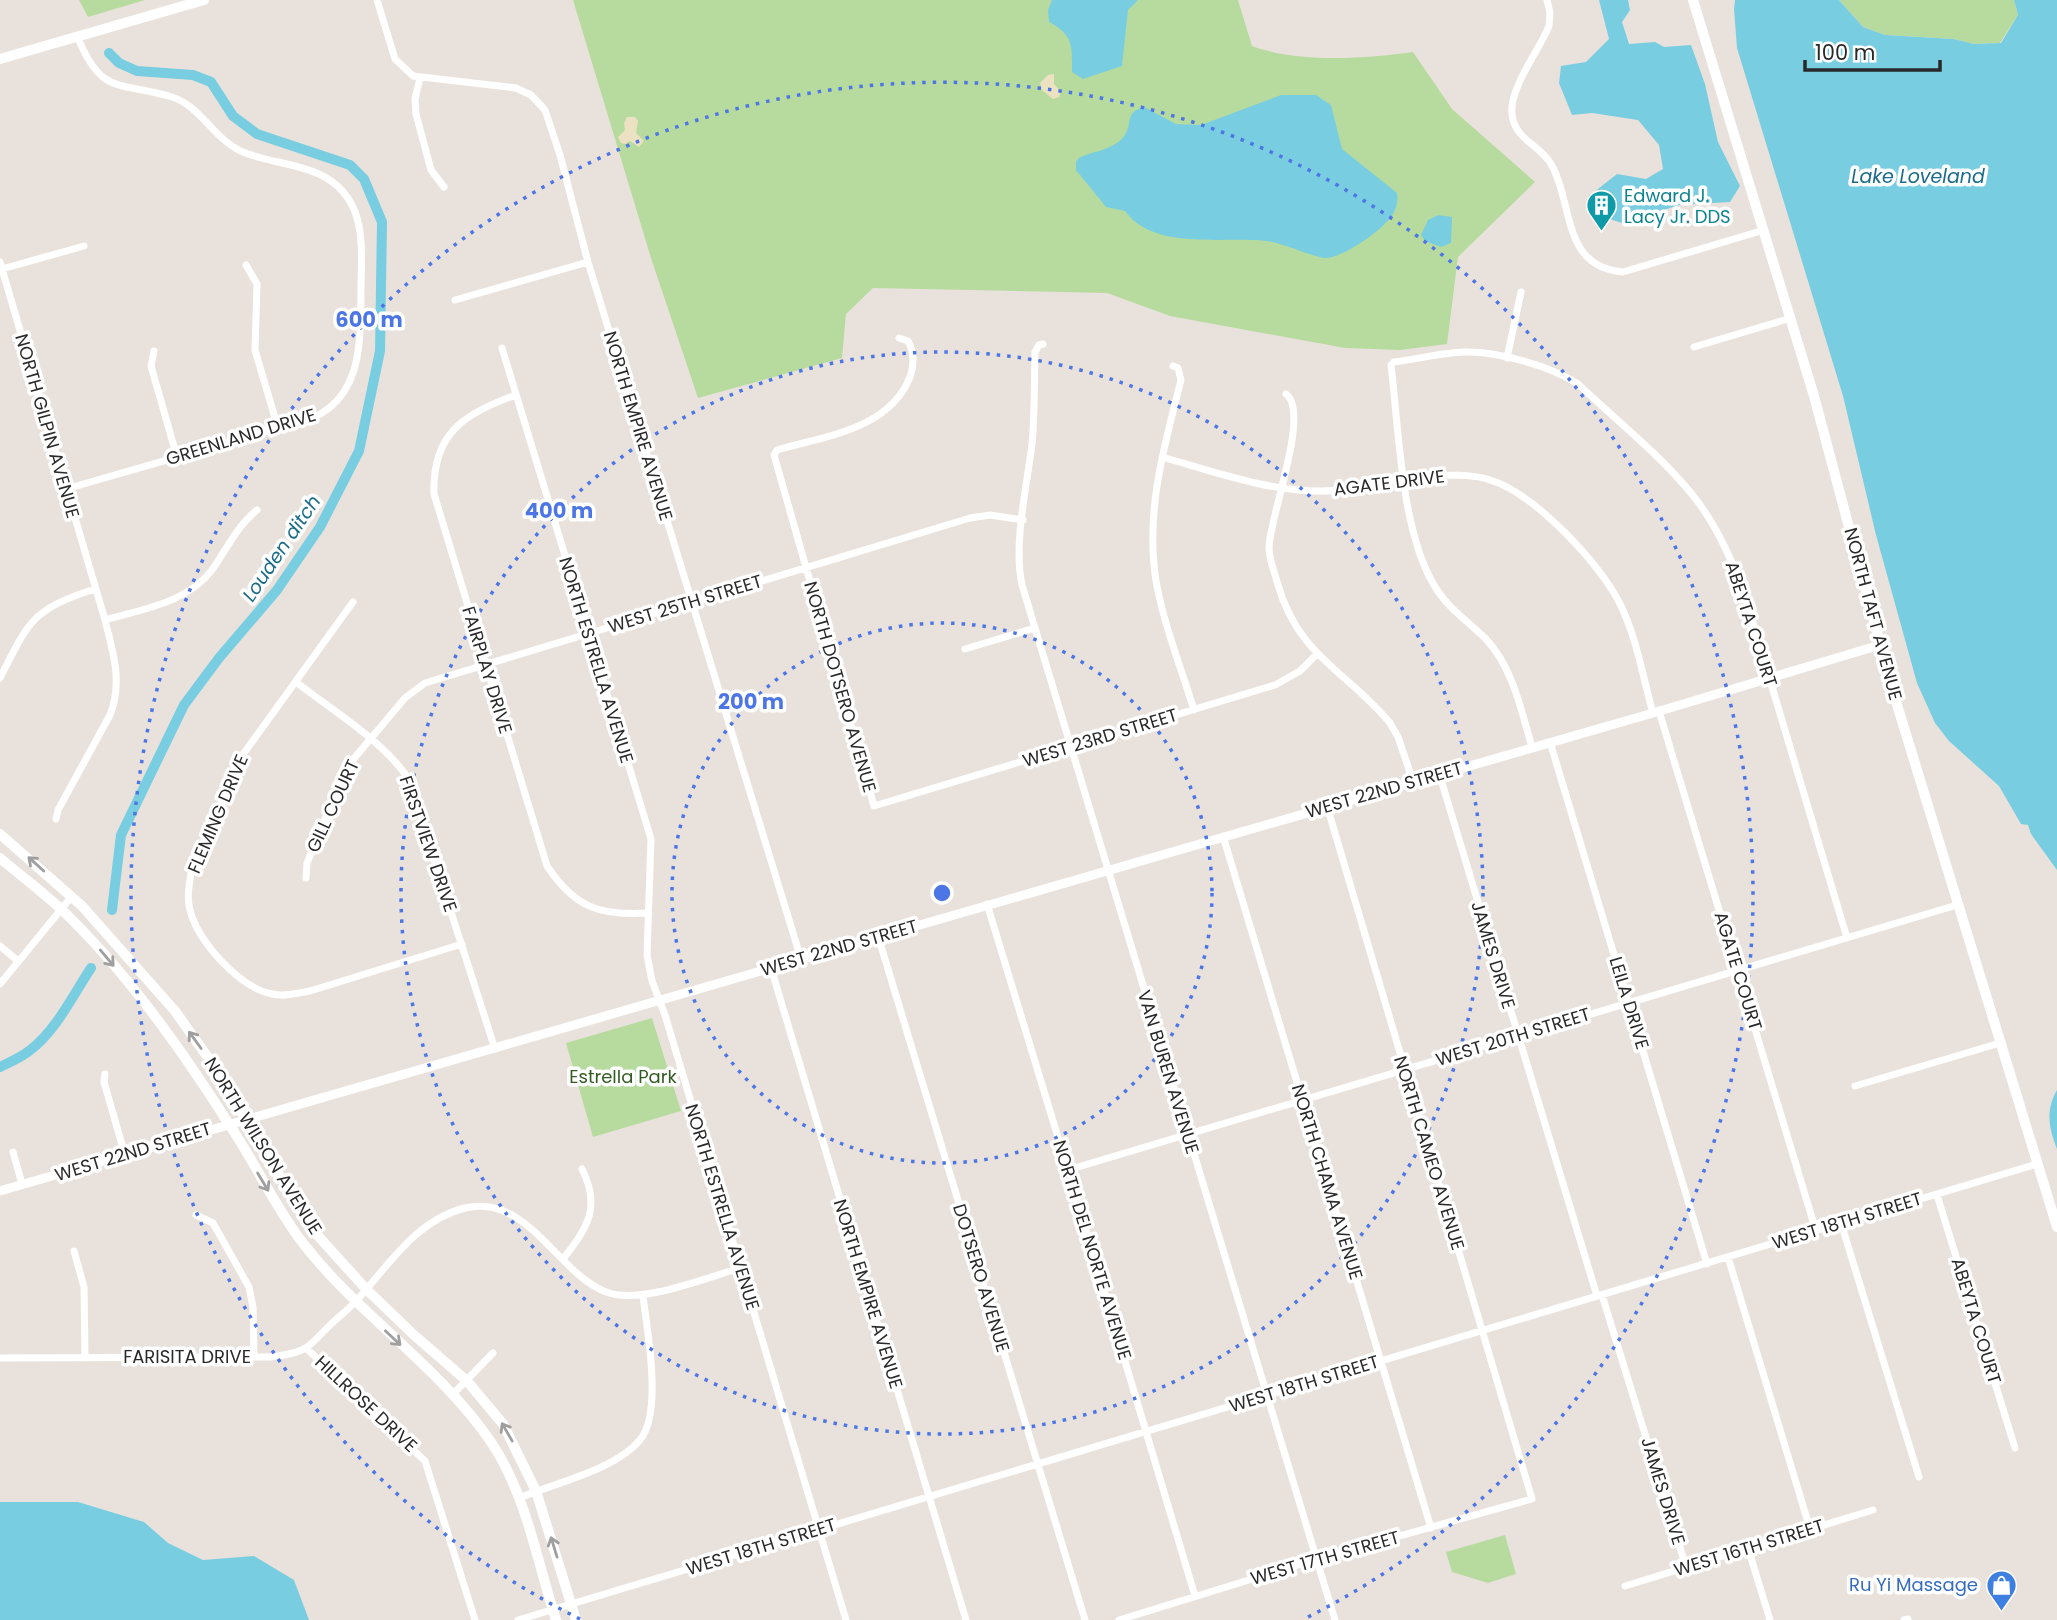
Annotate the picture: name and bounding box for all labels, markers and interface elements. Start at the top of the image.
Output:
scale bar [1805,28,1940,72]
text: 100 m [1815,38,1875,67]
water label: Lake Loveland [1851,163,1985,190]
place label: Edward J. Lacy Jr. DDS [1624,183,1731,229]
building icon: Edward J. Lacy Jr. DDS [1584,189,1618,233]
text: 600 m [335,305,403,334]
street label: NORTH EMPIRE AVENUE [598,328,679,524]
street label: NORTH GILPIN AVENUE [9,331,86,521]
street label: GREENLAND DRIVE [163,402,319,471]
street label: AGATE DRIVE [1332,463,1446,502]
water label: Louden ditch [236,490,327,607]
text: 400 m [525,496,593,525]
street label: NORTH TAFT AVENUE [1838,525,1909,703]
street label: NORTH ESTRELLA AVENUE [553,554,640,766]
street label: ABEYTA COURT [1719,558,1784,690]
street label: WEST 25TH STREET [605,568,765,639]
street label: NORTH DOTSERO AVENUE [798,578,883,795]
street label: FAIRPLAY DRIVE [456,603,519,736]
text: 200 m [718,687,784,716]
street label: WEST 23RD STREET [1019,702,1181,773]
street label: FLEMING DRIVE [181,750,254,877]
street label: GILL COURT [300,755,365,856]
street label: WEST 22ND STREET [1302,755,1466,824]
street label: FIRSTVIEW DRIVE [393,772,463,915]
one-way arrow [28,856,45,873]
centre of rings [930,881,954,905]
street label: JAMES DRIVE [1465,898,1522,1012]
street label: AGATE COURT [1709,908,1768,1034]
street label: WEST 22ND STREET [757,913,921,982]
one-way arrow [99,949,115,967]
street label: LEILA DRIVE [1604,953,1655,1052]
street label: VAN BUREN AVENUE [1132,987,1205,1157]
street label: WEST 20TH STREET [1433,1001,1593,1072]
one-way arrow [188,1031,202,1050]
street label: NORTH WILSON AVENUE [199,1052,328,1239]
street label: NORTH CAMEO AVENUE [1388,1053,1471,1253]
park label: Estrella Park [569,1064,677,1089]
street label: NORTH CHAMA AVENUE [1286,1081,1369,1283]
street label: NORTH ESTRELLA AVENUE [679,1101,766,1313]
street label: WEST 22ND STREET [52,1116,214,1187]
street label: NORTH DEL NORTE AVENUE [1047,1137,1138,1363]
one-way arrow [256,1172,270,1192]
street label: WEST 18TH STREET [1769,1186,1925,1255]
street label: NORTH EMPIRE AVENUE [828,1196,909,1392]
street label: DOTSERO AVENUE [947,1201,1016,1355]
street label: ABEYTA COURT [1945,1255,2008,1387]
one-way arrow [384,1329,401,1346]
street label: FARISITA DRIVE [123,1344,251,1369]
street label: WEST 18TH STREET [1226,1349,1382,1418]
street label: HILLROSE DRIVE [310,1350,423,1458]
one-way arrow [500,1422,513,1443]
street label: JAMES DRIVE [1635,1434,1692,1548]
street label: WEST 18TH STREET [683,1512,839,1581]
street label: WEST 16TH STREET [1671,1513,1827,1582]
street label: WEST 17TH STREET [1247,1524,1403,1591]
one-way arrow [546,1537,559,1559]
shop icon: Ru Yi Massage [1984,1568,2018,1612]
place label: Ru Yi Massage [1849,1572,1978,1597]

